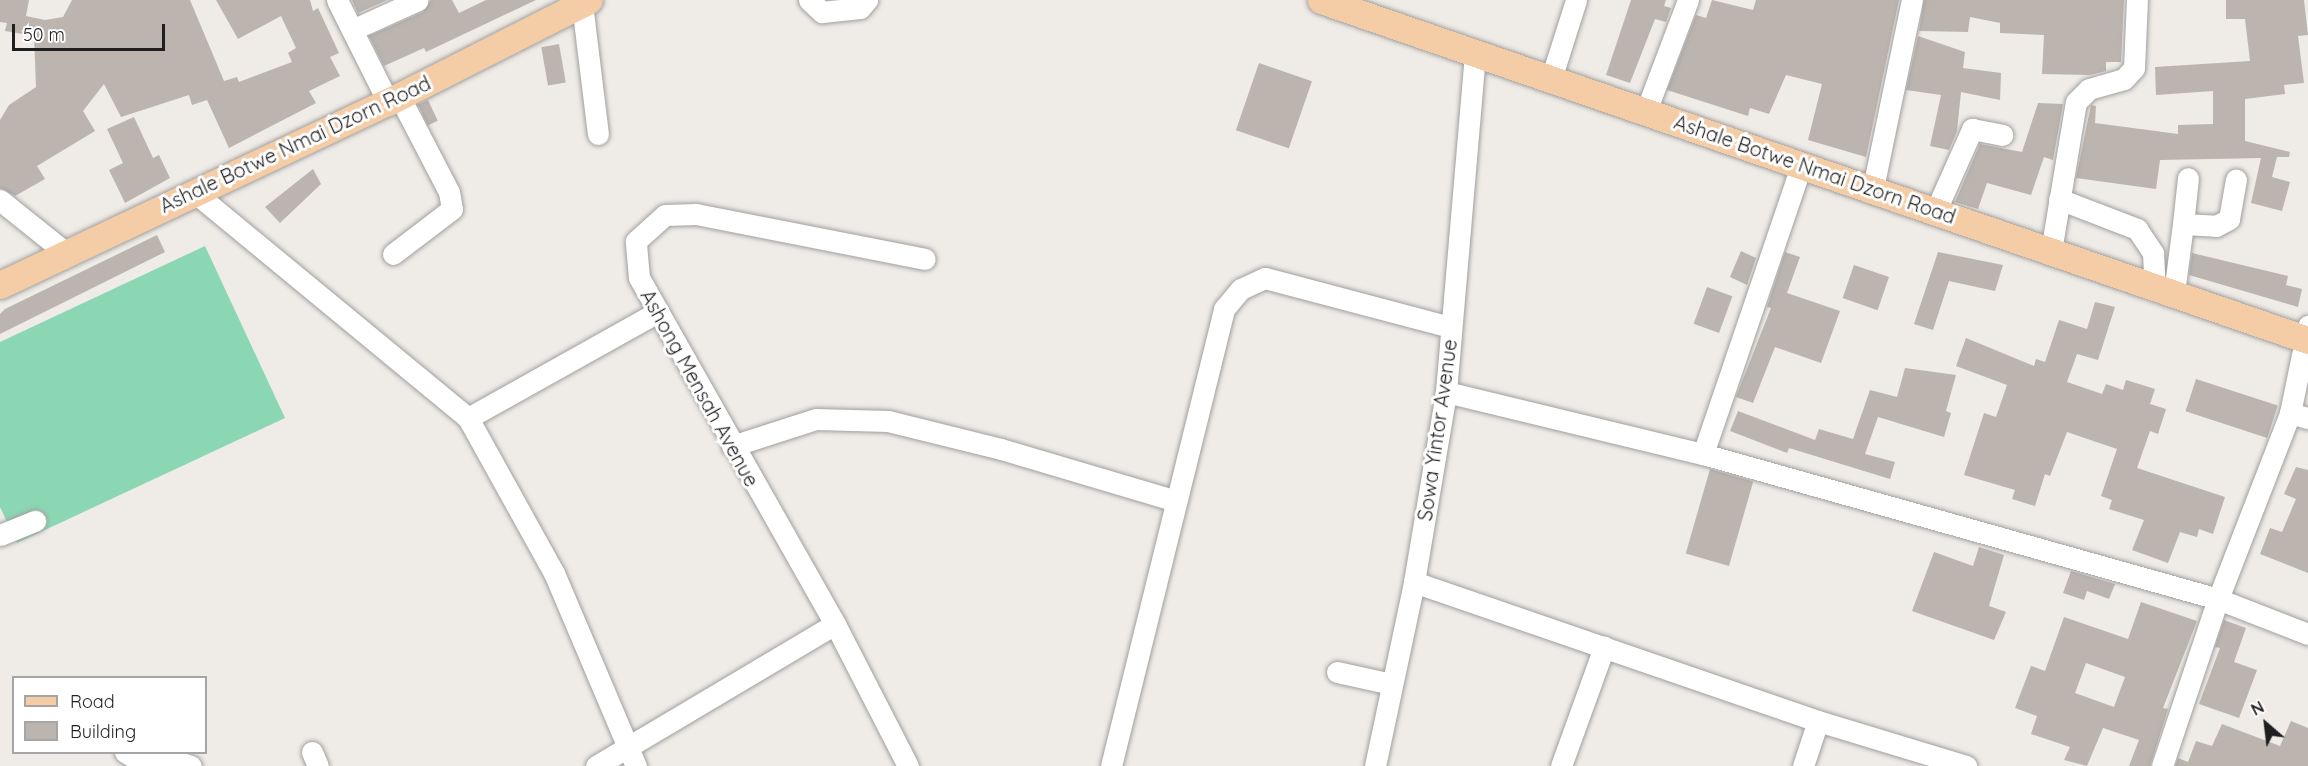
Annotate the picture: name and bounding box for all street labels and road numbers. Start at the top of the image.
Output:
street label: Ashale Botwe Nmai Dzorn Road [156,71,434,217]
street label: Ashale Botwe Nmai Dzorn Road [1671,109,1959,229]
street label: Ashong Mensah Avenue [636,285,764,491]
street label: Sowa Yintor Avenue [1412,338,1462,522]

